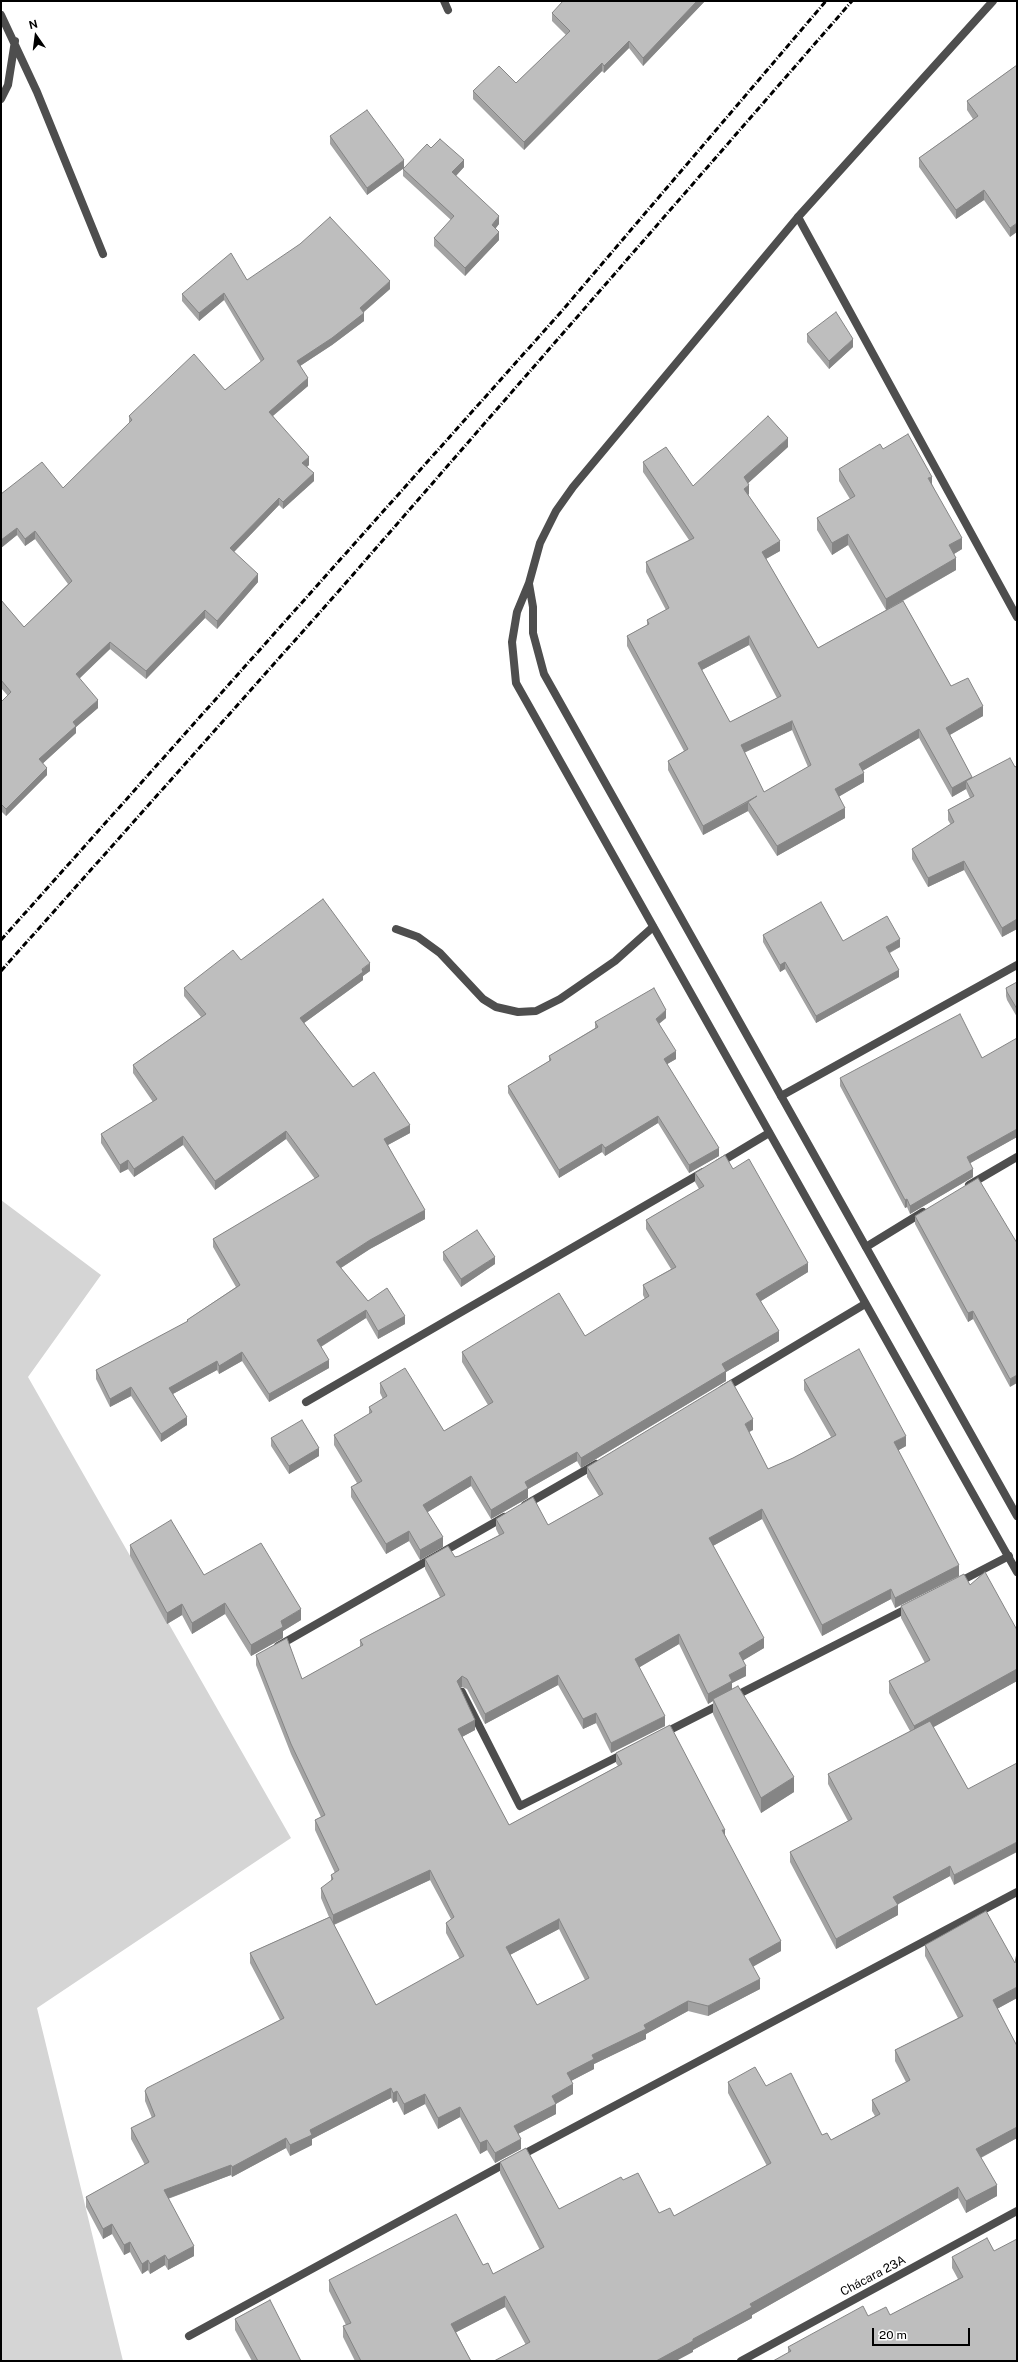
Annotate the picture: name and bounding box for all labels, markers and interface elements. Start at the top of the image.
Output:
north arrow [16,16,56,56]
text: N [27,17,39,31]
street label: Chácara 23A [838,2253,908,2299]
scale bar [874,2320,972,2346]
text: 20 m [879,2328,907,2342]

